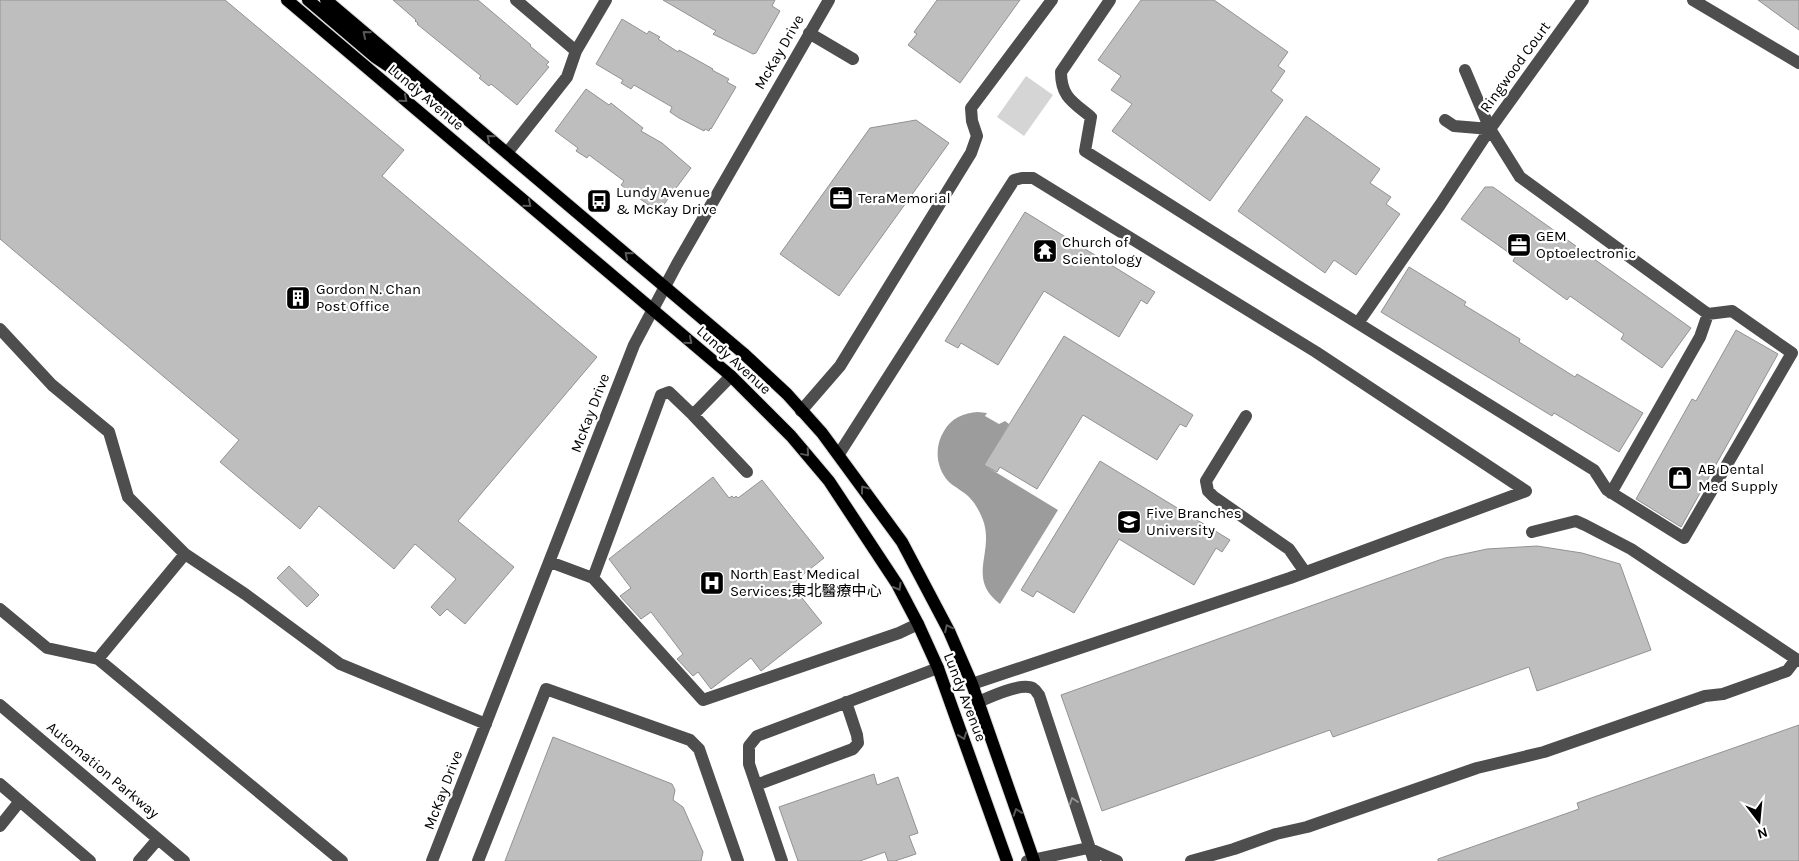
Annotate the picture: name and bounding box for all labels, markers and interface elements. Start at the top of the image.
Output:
street label: McKay Drive [750,11,808,93]
street label: Ringwood Court [1476,18,1554,116]
one-way arrow [363,31,372,39]
street label: Lundy Avenue [384,60,468,134]
one-way arrow [398,94,407,102]
one-way arrow [487,136,496,144]
place label: Lundy Avenue & McKay Drive [616,183,717,218]
office icon: TeraMemorial [828,185,854,211]
bus stop icon: Lundy Avenue & McKay Drive [586,188,612,214]
place label: TeraMemorial [858,189,951,207]
one-way arrow [523,198,532,207]
place label: GEM Optoelectronic [1536,227,1636,262]
office icon: GEM Optoelectronic [1506,232,1532,258]
place label: Church of Scientology [1062,233,1142,268]
temple icon: Church of Scientology [1032,238,1058,264]
one-way arrow [624,251,633,260]
place label: Gordon N. Chan Post Office [316,280,421,315]
building icon: Gordon N. Chan Post Office [285,285,311,311]
street label: Lundy Avenue [693,322,775,398]
one-way arrow [683,335,692,343]
street label: McKay Drive [567,371,613,455]
one-way arrow [800,448,809,457]
place label: AB Dental Med Supply [1698,460,1778,495]
shop icon: AB Dental Med Supply [1667,465,1693,491]
one-way arrow [861,485,870,495]
place label: Five Branches University [1146,504,1242,539]
school or university icon: Five Branches University [1116,509,1142,535]
place label: North East Medical Services;東北醫療中心 [730,565,881,600]
hospital icon: North East Medical Services;東北醫療中心 [699,570,725,596]
one-way arrow [892,581,902,590]
one-way arrow [944,624,954,633]
street label: Lundy Avenue [940,650,990,744]
street label: Automation Parkway [43,718,163,822]
one-way arrow [957,731,967,739]
street label: McKay Drive [420,748,466,832]
north arrow [1734,796,1784,846]
one-way arrow [1069,798,1079,806]
one-way arrow [1013,809,1023,817]
text: N [1755,823,1770,843]

